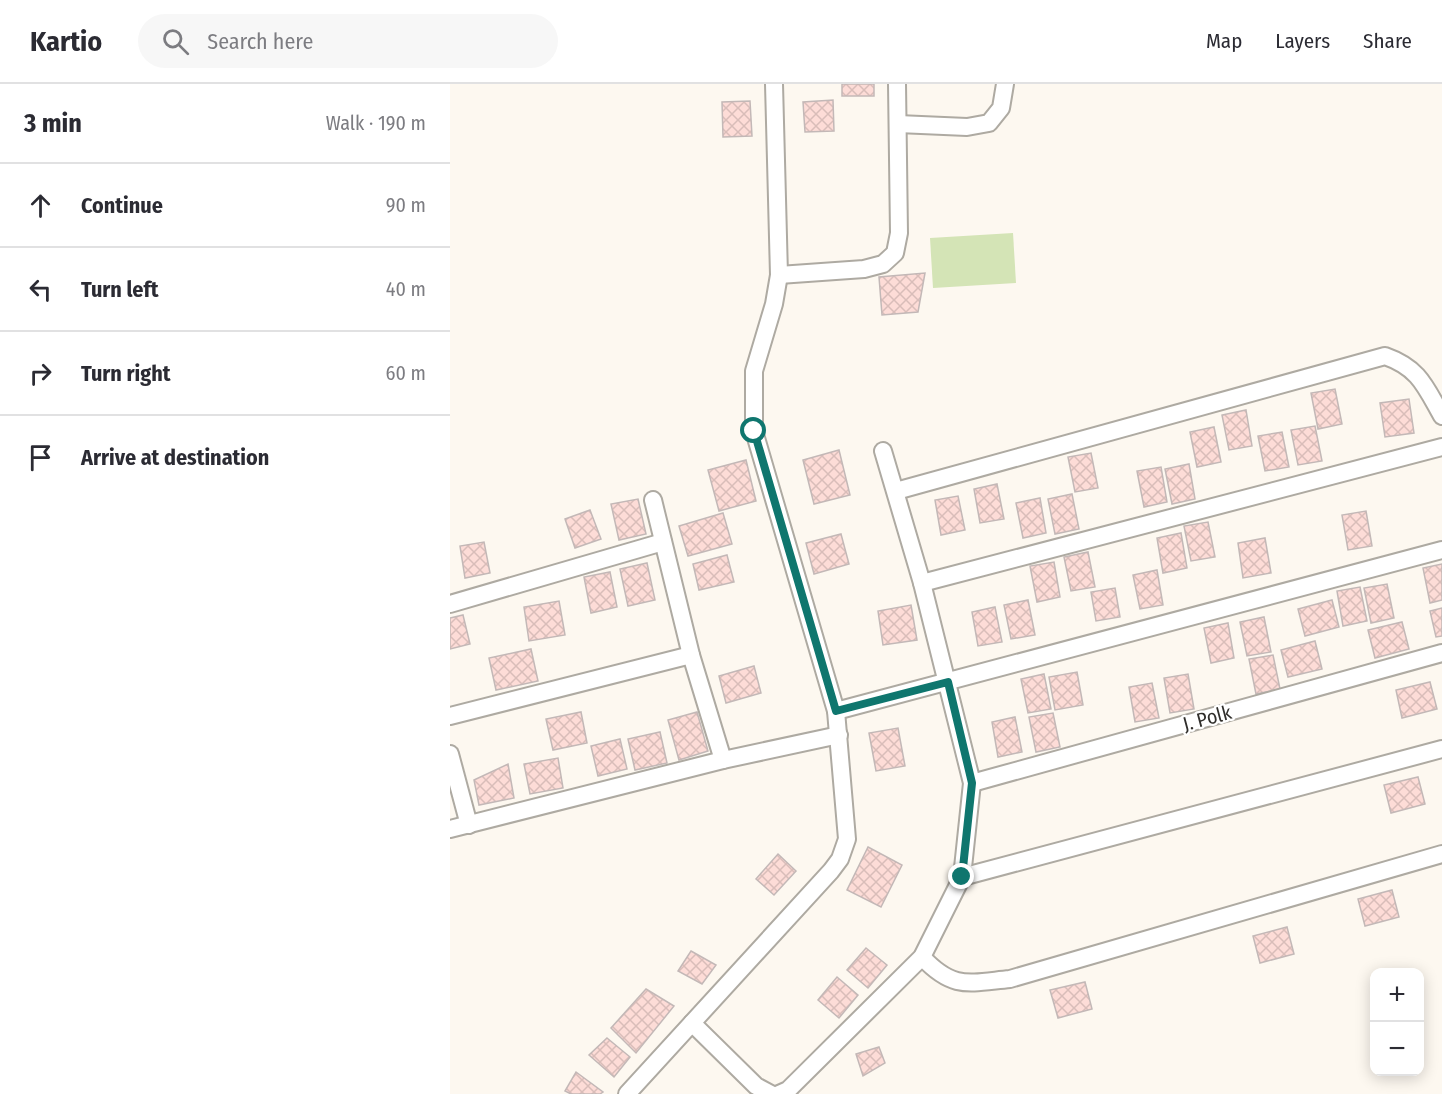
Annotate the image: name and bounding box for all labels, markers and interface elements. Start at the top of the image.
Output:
search box [138,14,558,68]
text: Kartio [30,25,102,58]
icon: search [159,25,192,58]
text: Search here [207,28,313,55]
text: Map [1206,28,1242,54]
text: Layers [1275,28,1330,54]
text: Share [1363,28,1412,54]
text: 3 min [24,108,82,139]
text: Walk · 190 m [326,111,426,135]
icon: ahead [24,189,57,222]
text: Continue [81,192,163,219]
text: 90 m [386,193,426,217]
icon: left [24,273,57,306]
text: Turn left [81,276,159,303]
text: 40 m [386,277,426,301]
icon: right [24,357,57,390]
text: Turn right [81,360,170,387]
text: 60 m [386,361,426,385]
route start [740,417,766,443]
icon: arrive [24,441,57,474]
text: Arrive at destination [81,444,269,471]
street label: J. Polk [1180,700,1235,736]
route end [948,863,974,889]
map controls [1370,968,1424,1076]
button: + [1370,968,1424,1022]
button: − [1370,1022,1424,1076]

